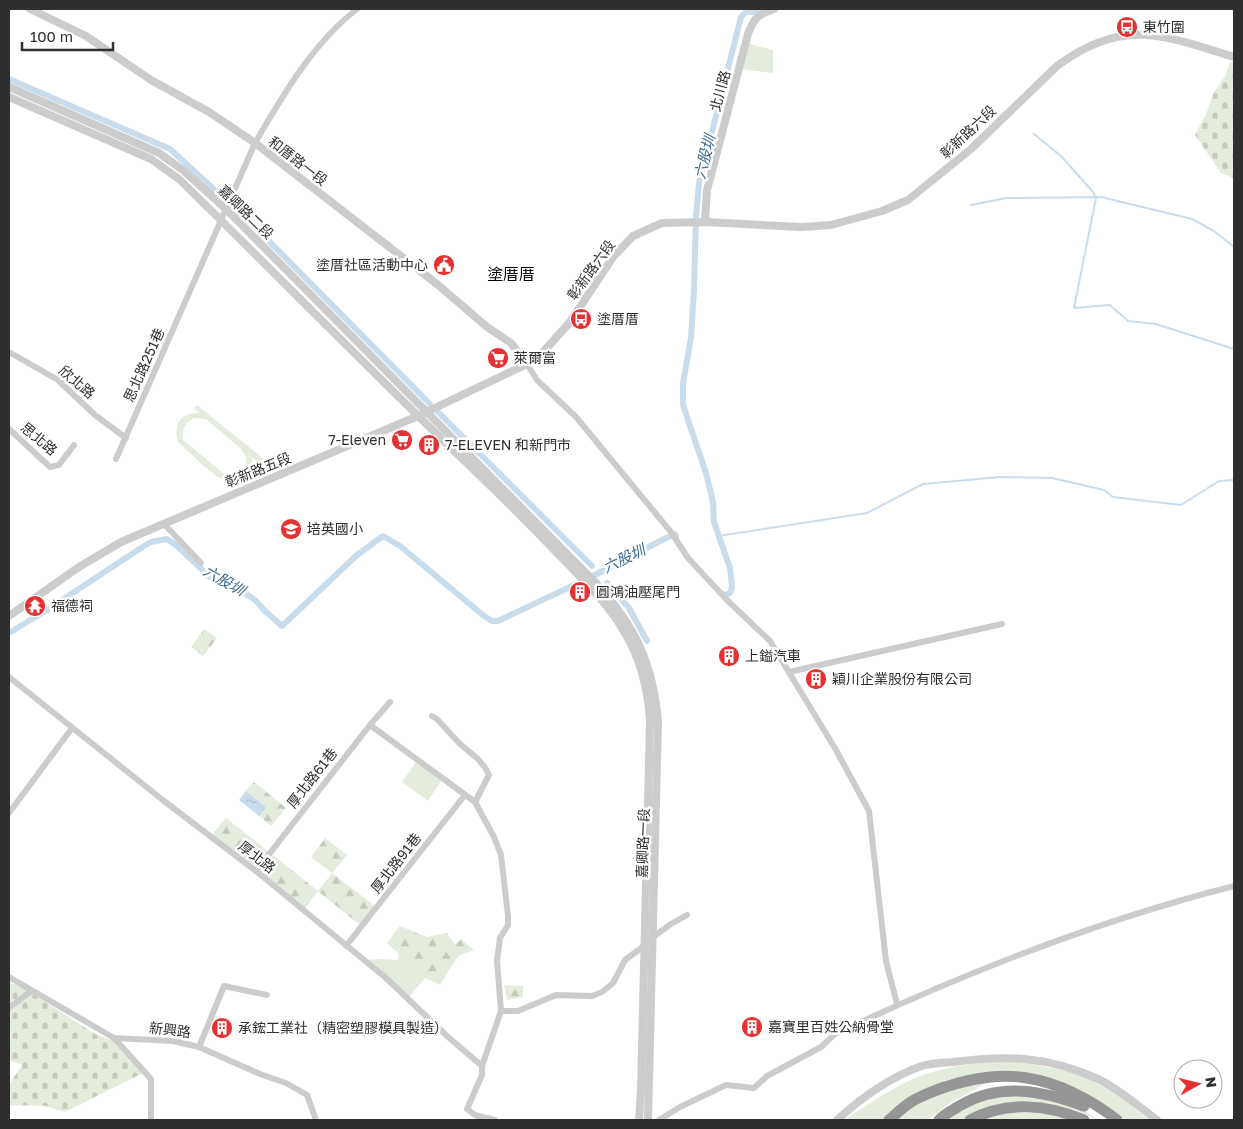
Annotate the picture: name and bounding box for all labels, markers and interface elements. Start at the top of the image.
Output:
bus stop icon: 東竹圍 [1115,15,1139,39]
place label: 東竹圍 [1143,18,1185,35]
scale bar [22,20,114,52]
text: 100 m [30,27,73,45]
street label: 北川路 [706,68,733,113]
street label: 彰新路六段 [936,102,999,162]
water label: 六股圳 [690,131,719,181]
street label: 和厝路一段 [265,132,331,189]
street label: 嘉卿路二段 [215,181,277,242]
street label: 彰新路六段 [563,236,618,303]
public building icon: 塗厝社區活動中心 [432,253,456,277]
place label: 塗厝社區活動中心 [316,256,428,273]
district label: 塗厝厝 [487,264,535,284]
bus stop icon: 塗厝厝 [569,307,593,331]
place label: 塗厝厝 [597,310,639,327]
street label: 思北路251巷 [120,325,167,404]
supermarket icon: 萊爾富 [486,346,510,370]
place label: 萊爾富 [514,349,556,366]
street label: 欣北路 [56,361,99,402]
street label: 思北路 [18,419,61,459]
supermarket icon: 7-Eleven [390,428,414,452]
place label: 7-Eleven [328,431,386,448]
building icon: 7-ELEVEN 和新門市 [417,433,441,457]
place label: 7-ELEVEN 和新門市 [445,436,571,453]
street label: 彰新路五段 [222,449,293,491]
school or university icon: 培英國小 [279,517,303,541]
place label: 培英國小 [307,520,363,537]
water label: 六股圳 [599,539,650,576]
water label: 六股圳 [201,561,250,600]
building icon: 圓鴻油壓尾門 [568,580,592,604]
place label: 圓鴻油壓尾門 [596,583,680,600]
temple icon: 福德祠 [23,594,47,618]
place label: 福德祠 [51,597,93,614]
building icon: 上鎰汽車 [717,644,741,668]
place label: 上鎰汽車 [745,647,801,664]
building icon: 穎川企業股份有限公司 [804,667,828,691]
place label: 穎川企業股份有限公司 [832,670,972,687]
street label: 厚北路61巷 [283,744,340,811]
street label: 嘉卿路一段 [633,808,652,878]
street label: 厚北路91巷 [367,829,424,896]
street label: 厚北路 [236,837,279,876]
building icon: 嘉寶里百姓公納骨堂 [740,1015,764,1039]
building icon: 承鋐工業社（精密塑膠模具製造） [210,1016,234,1040]
place label: 嘉寶里百姓公納骨堂 [768,1018,894,1035]
street label: 新興路 [148,1019,192,1040]
place label: 承鋐工業社（精密塑膠模具製造） [238,1019,448,1036]
north arrow [1173,1059,1223,1109]
text: N [1202,1076,1221,1089]

